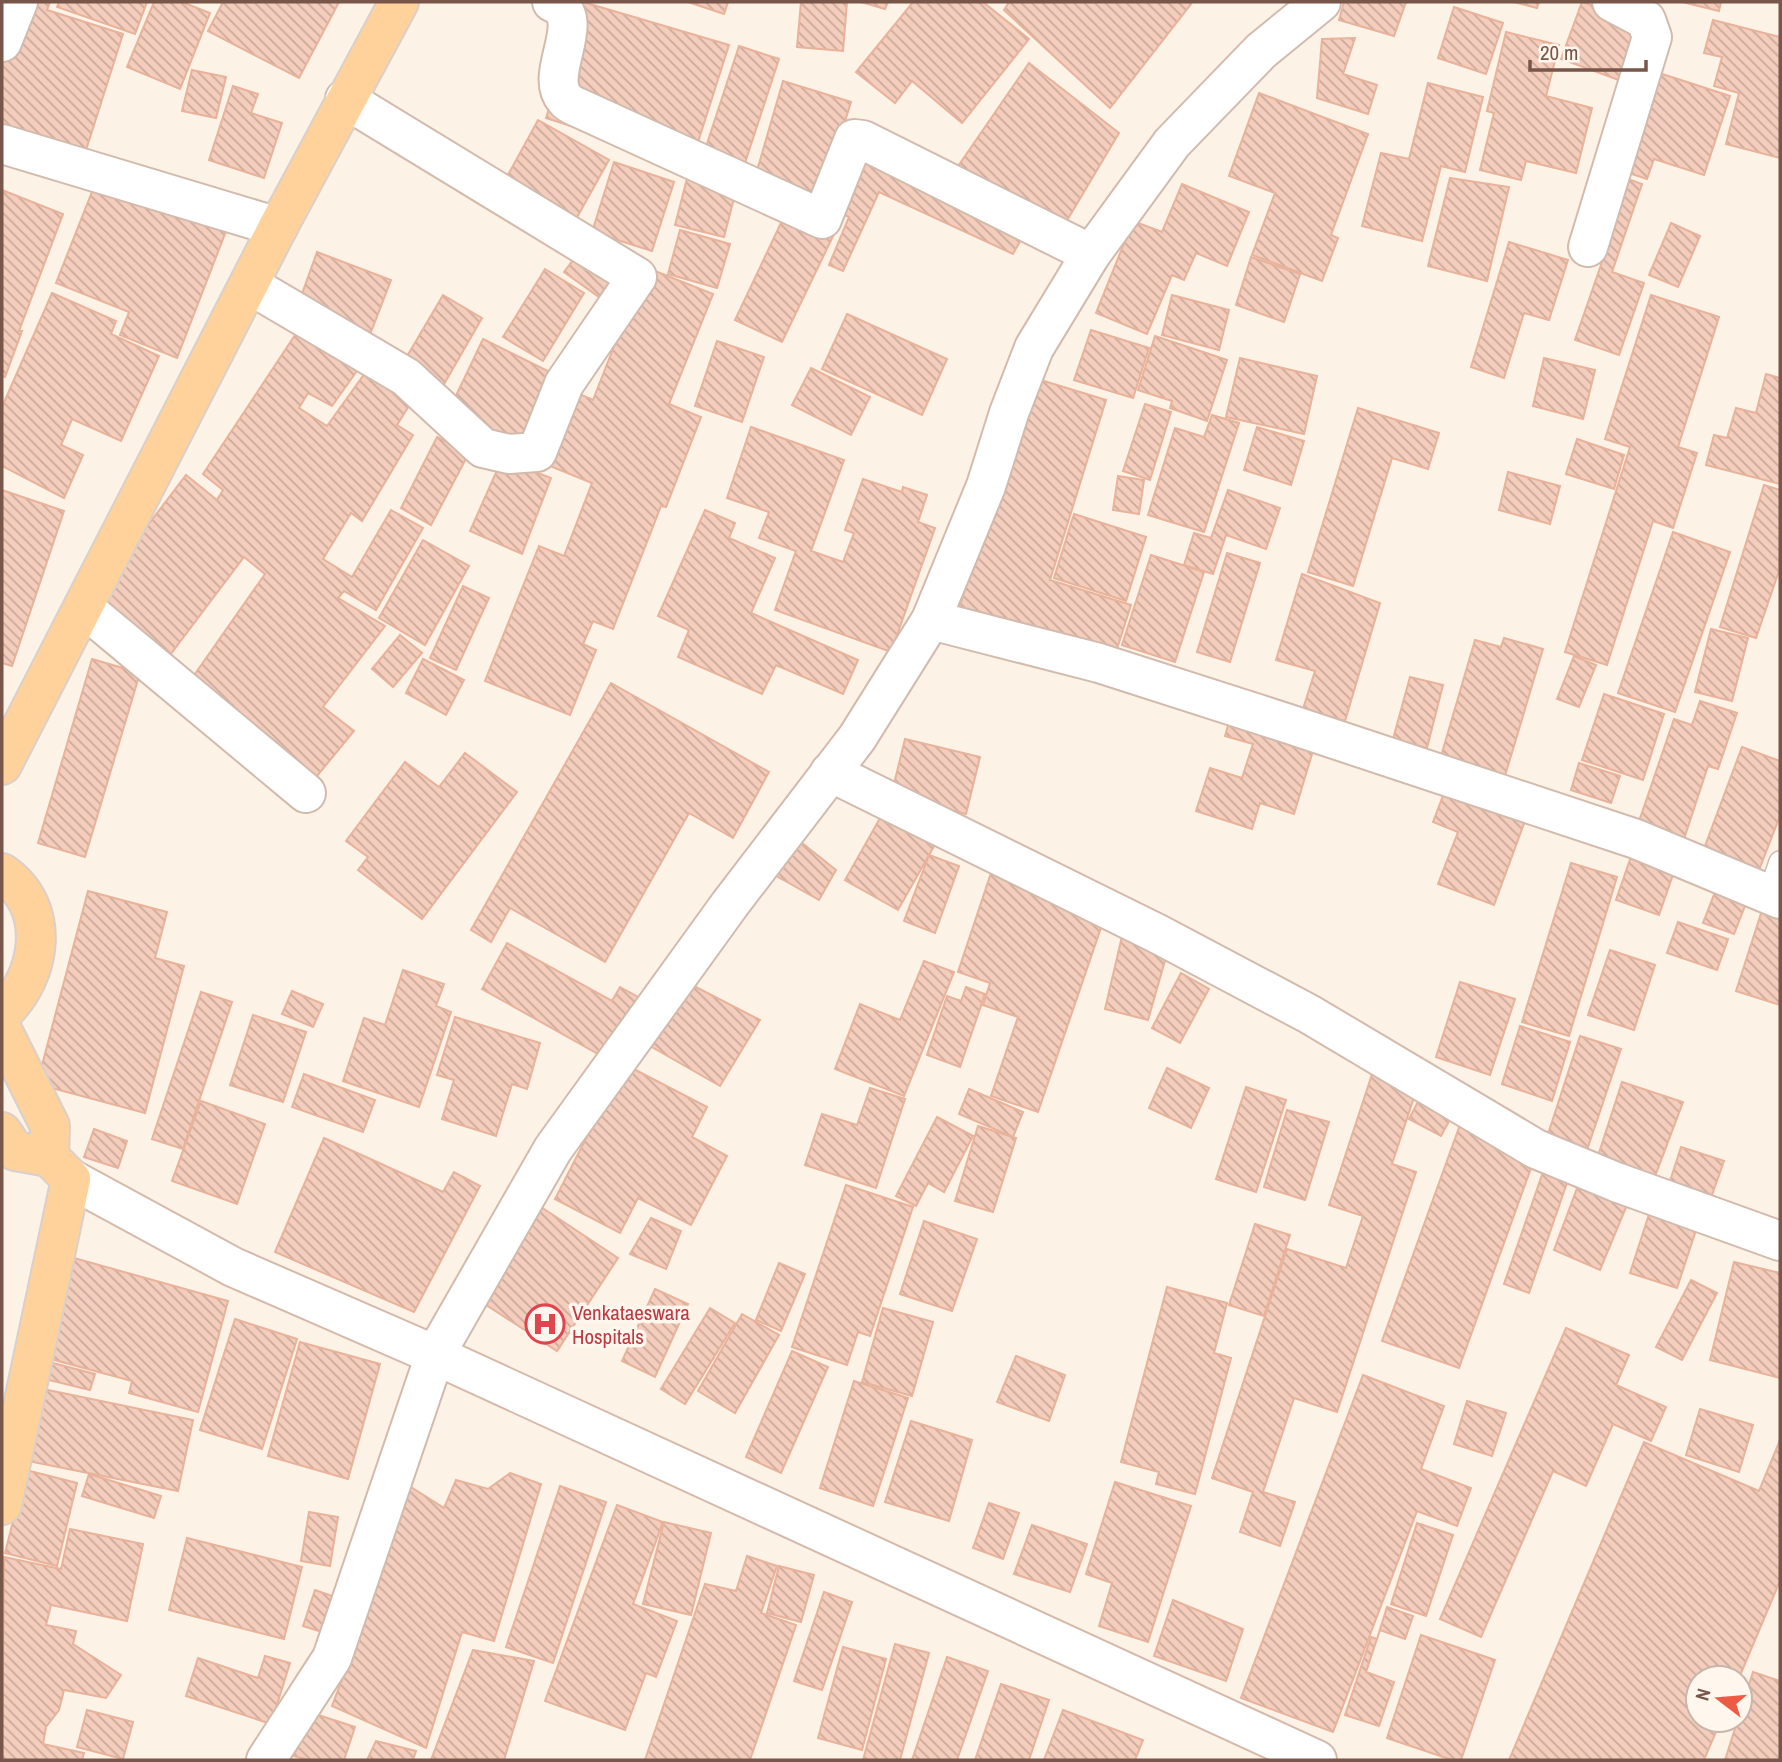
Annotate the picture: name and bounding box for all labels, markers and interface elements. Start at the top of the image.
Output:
scale bar [1530,28,1646,72]
text: 20 m [1540,38,1578,67]
place label: Venkataeswara Hospitals [572,1298,690,1351]
hospital icon: Venkataeswara Hospitals [524,1303,566,1345]
north arrow [1684,1664,1754,1734]
text: N [1689,1685,1717,1703]

